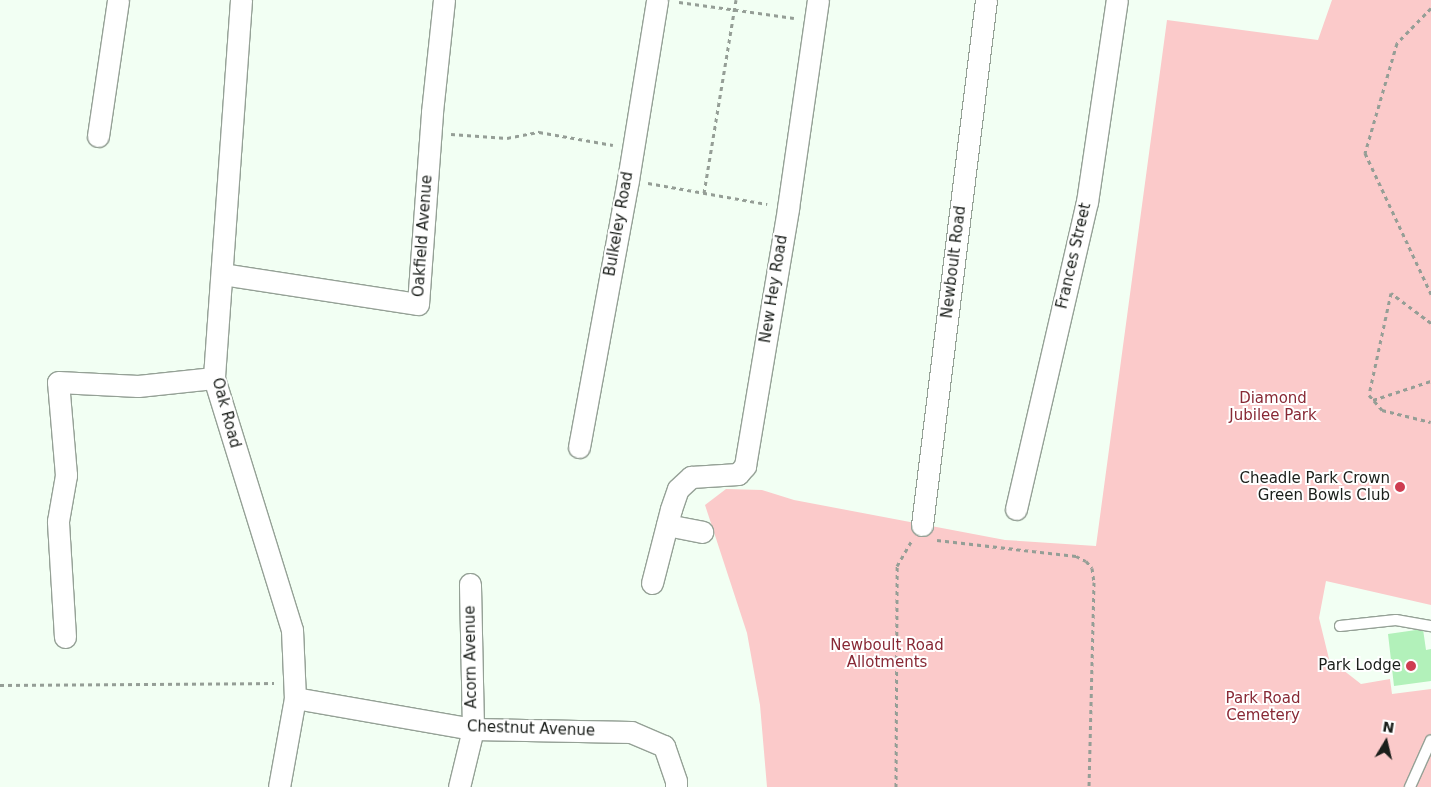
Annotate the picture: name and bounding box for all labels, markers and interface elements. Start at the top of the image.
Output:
street label: Bulkeley Road [601,170,637,278]
street label: Oakfield Avenue [410,174,436,298]
street label: Frances Street [1053,201,1095,311]
street label: Newboult Road [938,205,970,319]
street label: New Hey Road [757,234,791,344]
street label: Oak Road [208,376,244,450]
park label: Diamond Jubilee Park [1229,389,1317,424]
place label: Cheadle Park Crown Green Bowls Club [1239,469,1390,504]
marker: Cheadle Park Crown Green Bowls Club [1394,481,1406,493]
street label: Acorn Avenue [461,605,481,709]
park label: Newboult Road Allotments [830,636,944,671]
place label: Park Lodge [1318,657,1401,675]
marker: Park Lodge [1405,660,1417,672]
park label: Park Road Cemetery [1226,689,1300,724]
north arrow [1361,717,1411,767]
street label: Chestnut Avenue [467,718,595,740]
text: N [1381,718,1395,736]

